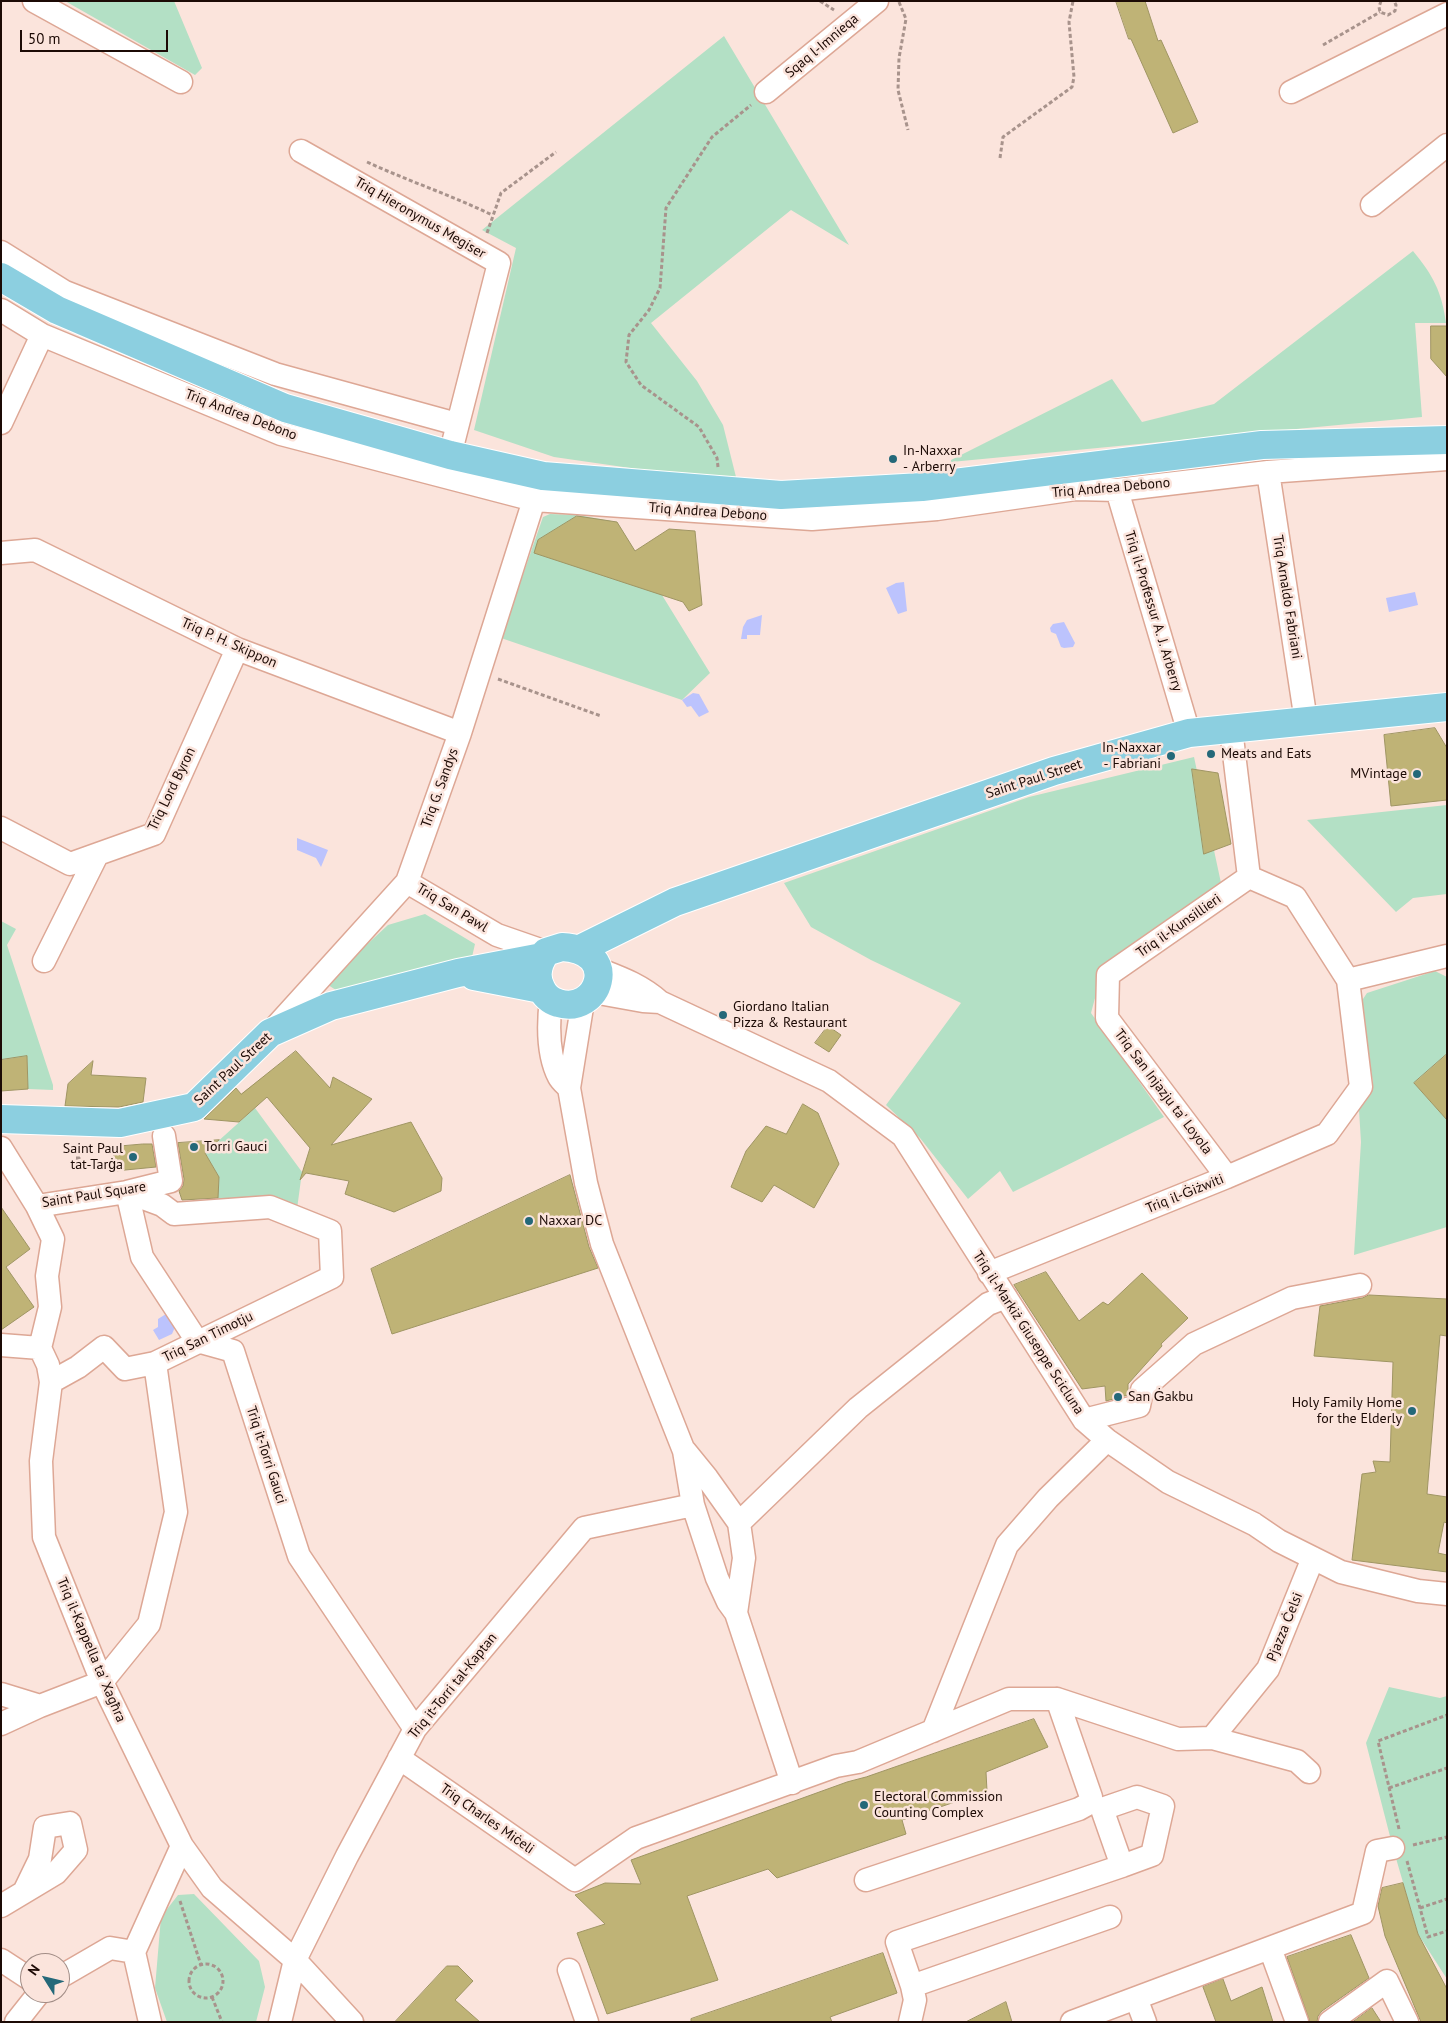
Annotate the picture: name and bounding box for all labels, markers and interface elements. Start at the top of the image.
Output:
street label: Sqaq l-Imnieqa [782,10,862,82]
scale bar [22,20,170,52]
text: 50 m [28,29,61,48]
street label: Triq Hieronymus Megiser [352,174,488,262]
street label: Triq Andrea Debono [183,386,299,444]
place label: In-Naxxar - Arberry [903,443,962,476]
marker: In-Naxxar - Arberry [887,453,899,465]
street label: Triq Andrea Debono [1051,474,1171,502]
street label: Triq Andrea Debono [648,499,768,525]
street label: Triq il-Professur A. J. Arberry [1120,528,1186,694]
street label: Triq Arnaldo Fabriani [1269,534,1305,660]
street label: Triq P. H. Skippon [178,614,280,672]
place label: In-Naxxar - Fabriani [1102,740,1161,772]
street label: Triq Lord Byron [145,745,199,833]
street label: Triq G. Sandys [418,746,462,830]
place label: Meats and Eats [1221,746,1311,762]
marker: Meats and Eats [1205,748,1217,760]
marker: In-Naxxar - Fabriani [1165,750,1177,762]
street label: Saint Paul Street [984,756,1084,802]
place label: MVintage [1350,766,1407,782]
marker: MVintage [1411,768,1423,780]
street label: Triq San Pawl [413,880,491,936]
street label: Triq il-Kunsillieri [1133,891,1225,961]
place label: Giordano Italian Pizza & Restaurant [733,999,847,1032]
marker: Giordano Italian Pizza & Restaurant [717,1009,729,1021]
street label: Triq San Injazju ta' Loyola [1110,1026,1216,1158]
street label: Saint Paul Street [191,1029,275,1109]
place label: Torri Gauci [204,1139,268,1155]
place label: Saint Paul tat-Tarġa [63,1141,123,1174]
marker: Torri Gauci [188,1141,200,1153]
marker: Saint Paul tat-Tarġa [127,1151,139,1163]
street label: Triq il-Ġiżwiti [1144,1171,1226,1217]
street label: Saint Paul Square [41,1178,147,1212]
place label: Naxxar DC [539,1213,602,1229]
marker: Naxxar DC [523,1215,535,1227]
street label: Triq il-Markiż Giuseppe Scicluna [969,1248,1087,1418]
street label: Triq San Timotju [160,1308,256,1366]
place label: San Ġakbu [1128,1389,1193,1405]
marker: San Ġakbu [1112,1391,1124,1403]
place label: Holy Family Home for the Elderly [1292,1395,1402,1428]
street label: Triq it-Torri Gauci [242,1404,290,1506]
marker: Holy Family Home for the Elderly [1406,1405,1418,1417]
street label: Triq il-Kappella ta' Xagħra [53,1575,129,1725]
street label: Pjazza Ċelsi [1264,1590,1306,1664]
street label: Triq it-Torri tal-Kaptan [405,1630,501,1742]
street label: Triq Charles Miċeli [437,1780,537,1858]
place label: Electoral Commission Counting Complex [874,1789,1003,1821]
marker: Electoral Commission Counting Complex [858,1799,870,1811]
north arrow [20,1953,70,2003]
text: N [24,1961,44,1979]

